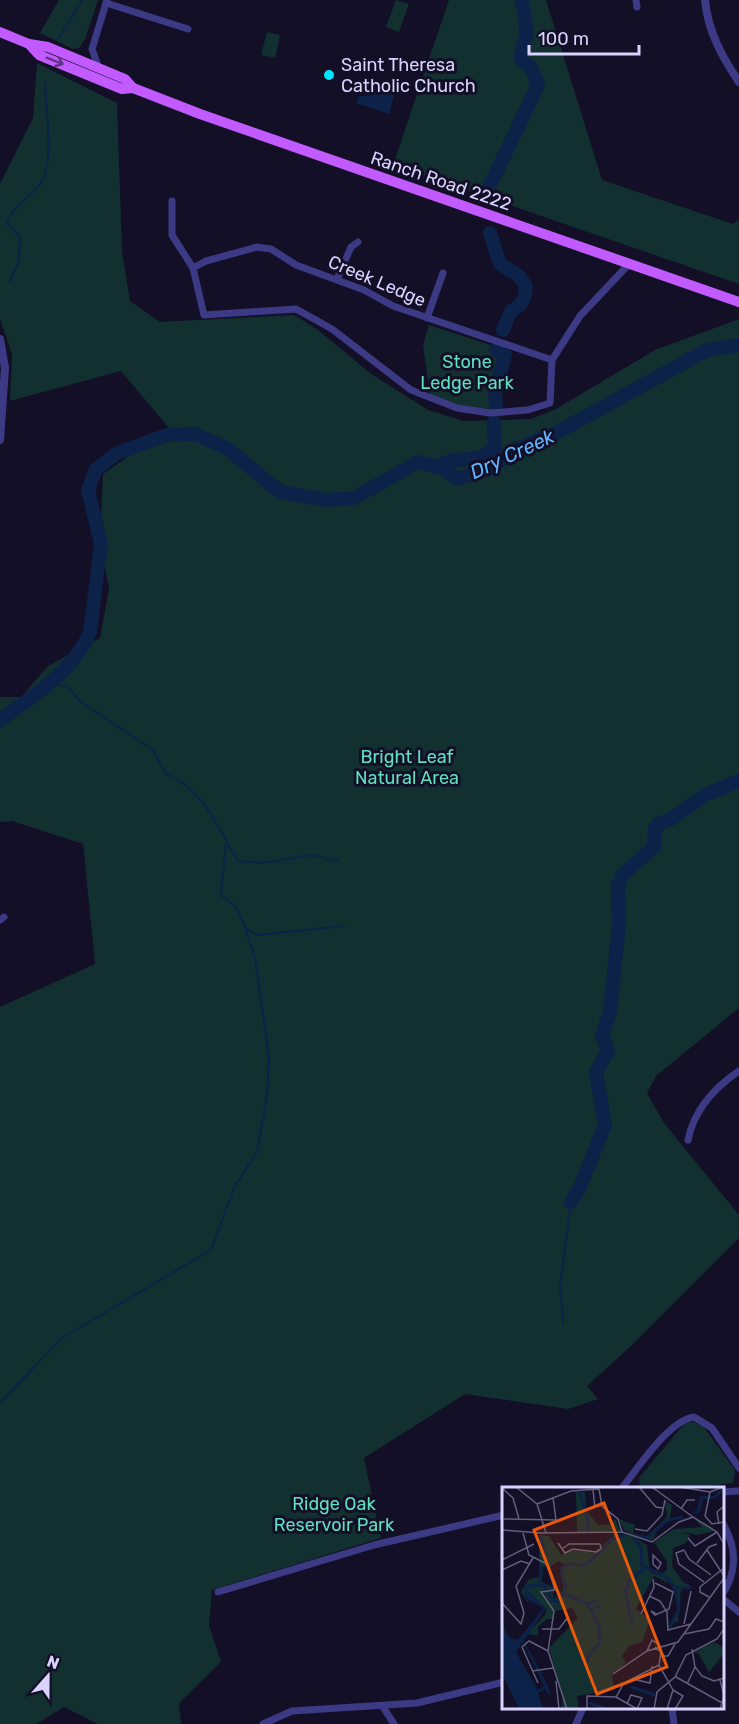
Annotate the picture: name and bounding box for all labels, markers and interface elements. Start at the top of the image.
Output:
scale bar [529,18,638,56]
text: 100 m [538,28,589,50]
place label: Saint Theresa Catholic Church [341,54,476,97]
one-way arrow [45,56,64,67]
marker: Saint Theresa Catholic Church [322,68,336,82]
street label: Ranch Road 2222 [368,147,514,215]
street label: Creek Ledge [325,251,429,311]
park label: Stone Ledge Park [420,351,514,394]
water label: Dry Creek [466,424,559,484]
park label: Bright Leaf Natural Area [355,746,459,789]
inset map [502,1487,724,1709]
park label: Ridge Oak Reservoir Park [274,1493,395,1536]
north arrow [18,1646,78,1706]
text: N [44,1652,62,1673]

